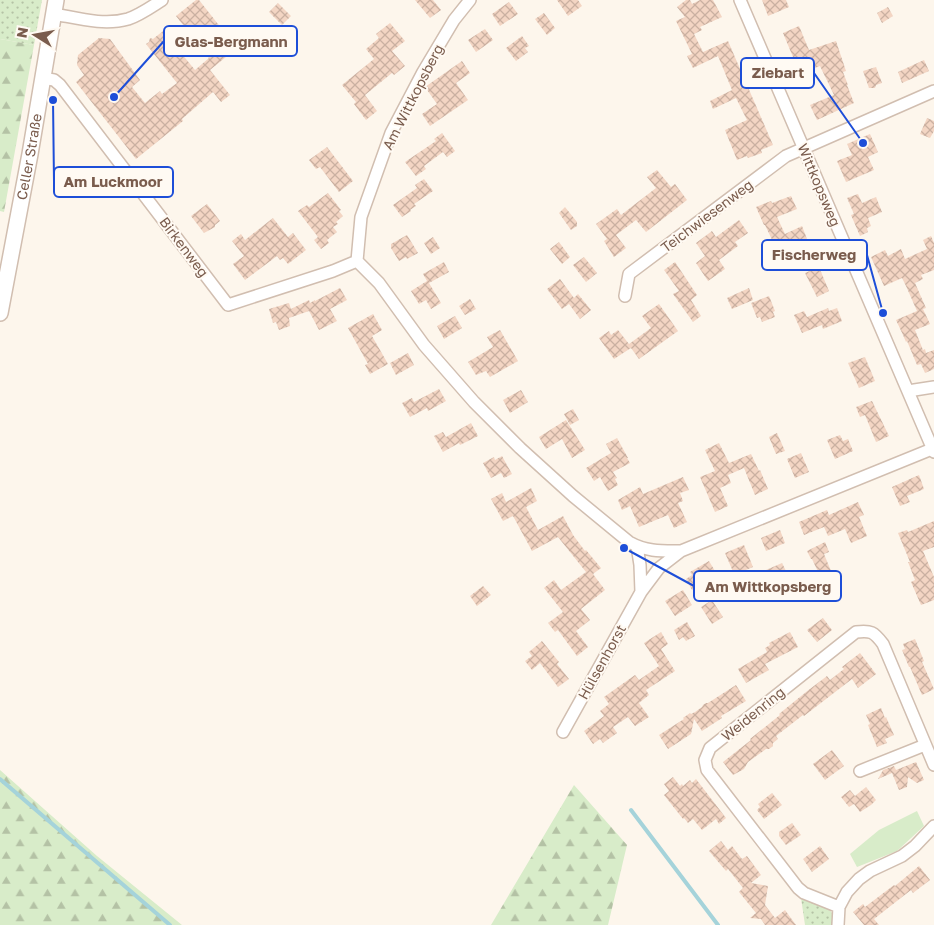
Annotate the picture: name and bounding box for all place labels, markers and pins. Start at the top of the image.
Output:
callout: Glas-Bergmann [164,26,297,56]
callout: Ziebart [741,58,814,88]
callout: Am Luckmoor [54,167,173,197]
callout: Fischerweg [762,240,867,270]
callout: Am Wittkopsberg [694,571,841,601]

